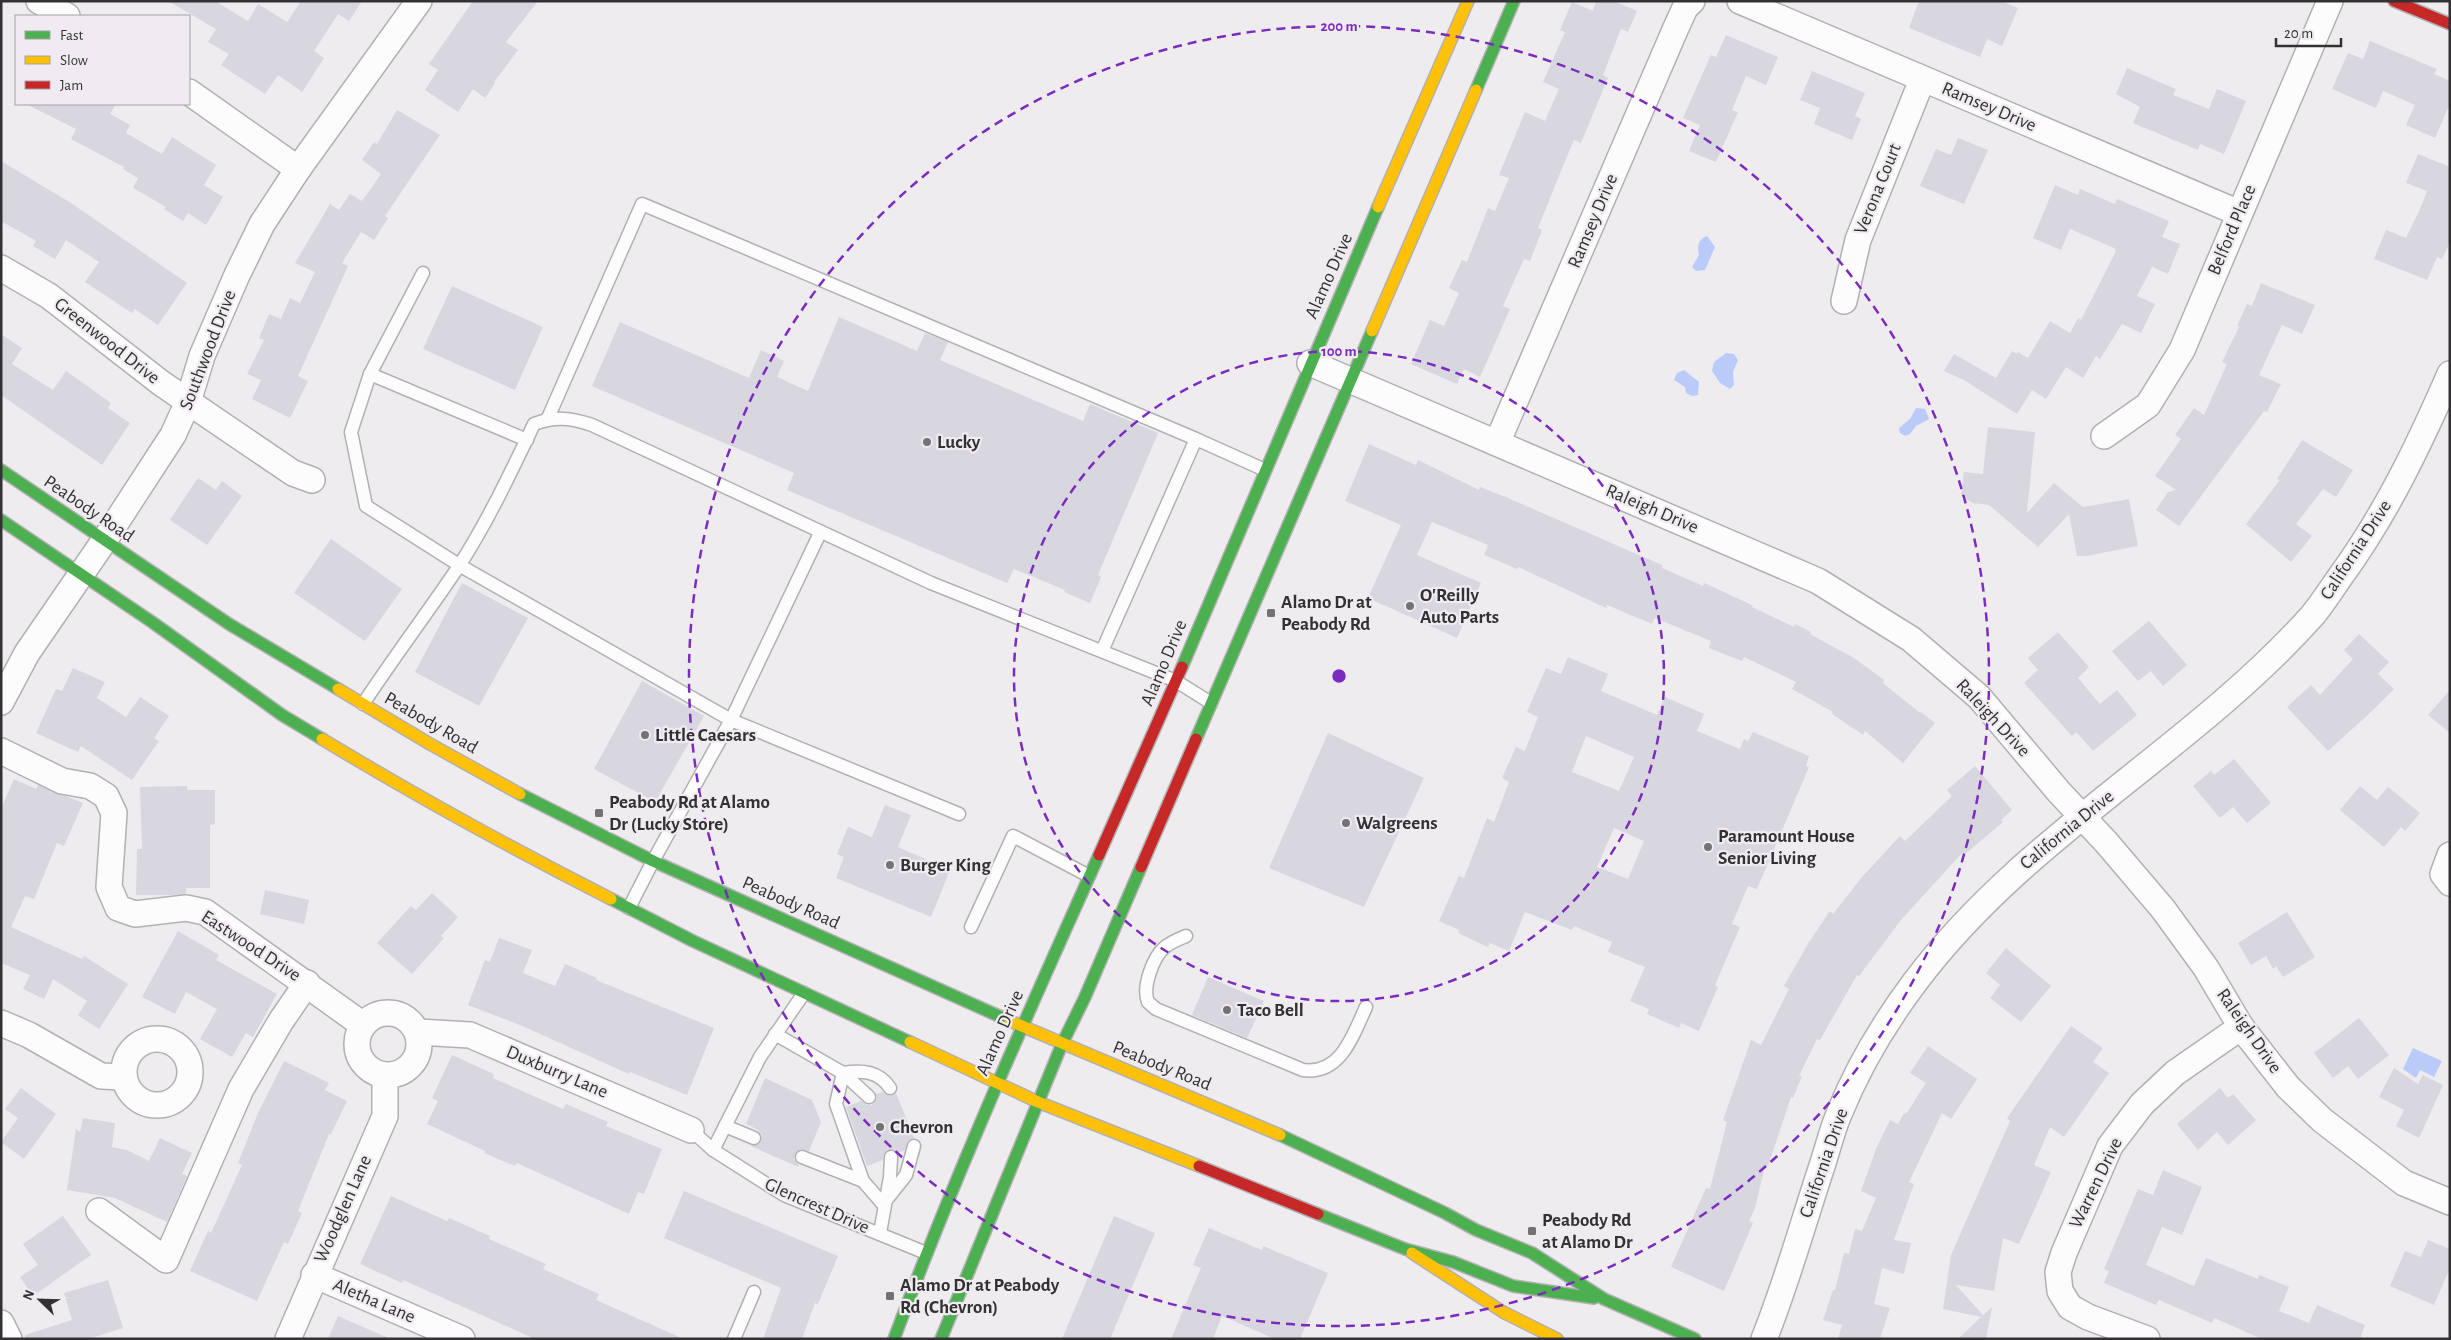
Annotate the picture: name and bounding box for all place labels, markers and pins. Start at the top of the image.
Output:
place label: Lucky [937,433,981,452]
marker: Lucky [921,436,933,448]
place label: O'Reilly Auto Parts [1420,586,1499,627]
place label: Alamo Dr at Peabody Rd [1281,593,1372,634]
marker: O'Reilly Auto Parts [1404,600,1416,612]
marker: Alamo Dr at Peabody Rd [1265,607,1277,619]
centre of rings [1330,667,1348,685]
place label: Little Caesars [655,726,756,745]
marker: Little Caesars [639,729,651,741]
place label: Peabody Rd at Alamo Dr (Lucky Store) [609,793,770,834]
marker: Peabody Rd at Alamo Dr (Lucky Store) [593,807,605,819]
place label: Walgreens [1356,814,1438,833]
marker: Walgreens [1340,817,1352,829]
place label: Paramount House Senior Living [1718,827,1855,868]
marker: Paramount House Senior Living [1702,841,1714,853]
place label: Burger King [900,856,991,875]
marker: Burger King [884,859,896,871]
place label: Taco Bell [1237,1001,1304,1020]
marker: Taco Bell [1221,1004,1233,1016]
place label: Chevron [890,1118,953,1137]
marker: Chevron [874,1121,886,1133]
place label: Peabody Rd at Alamo Dr [1542,1211,1633,1252]
marker: Peabody Rd at Alamo Dr [1526,1225,1538,1237]
place label: Alamo Dr at Peabody Rd (Chevron) [900,1276,1060,1317]
marker: Alamo Dr at Peabody Rd (Chevron) [884,1290,896,1302]

